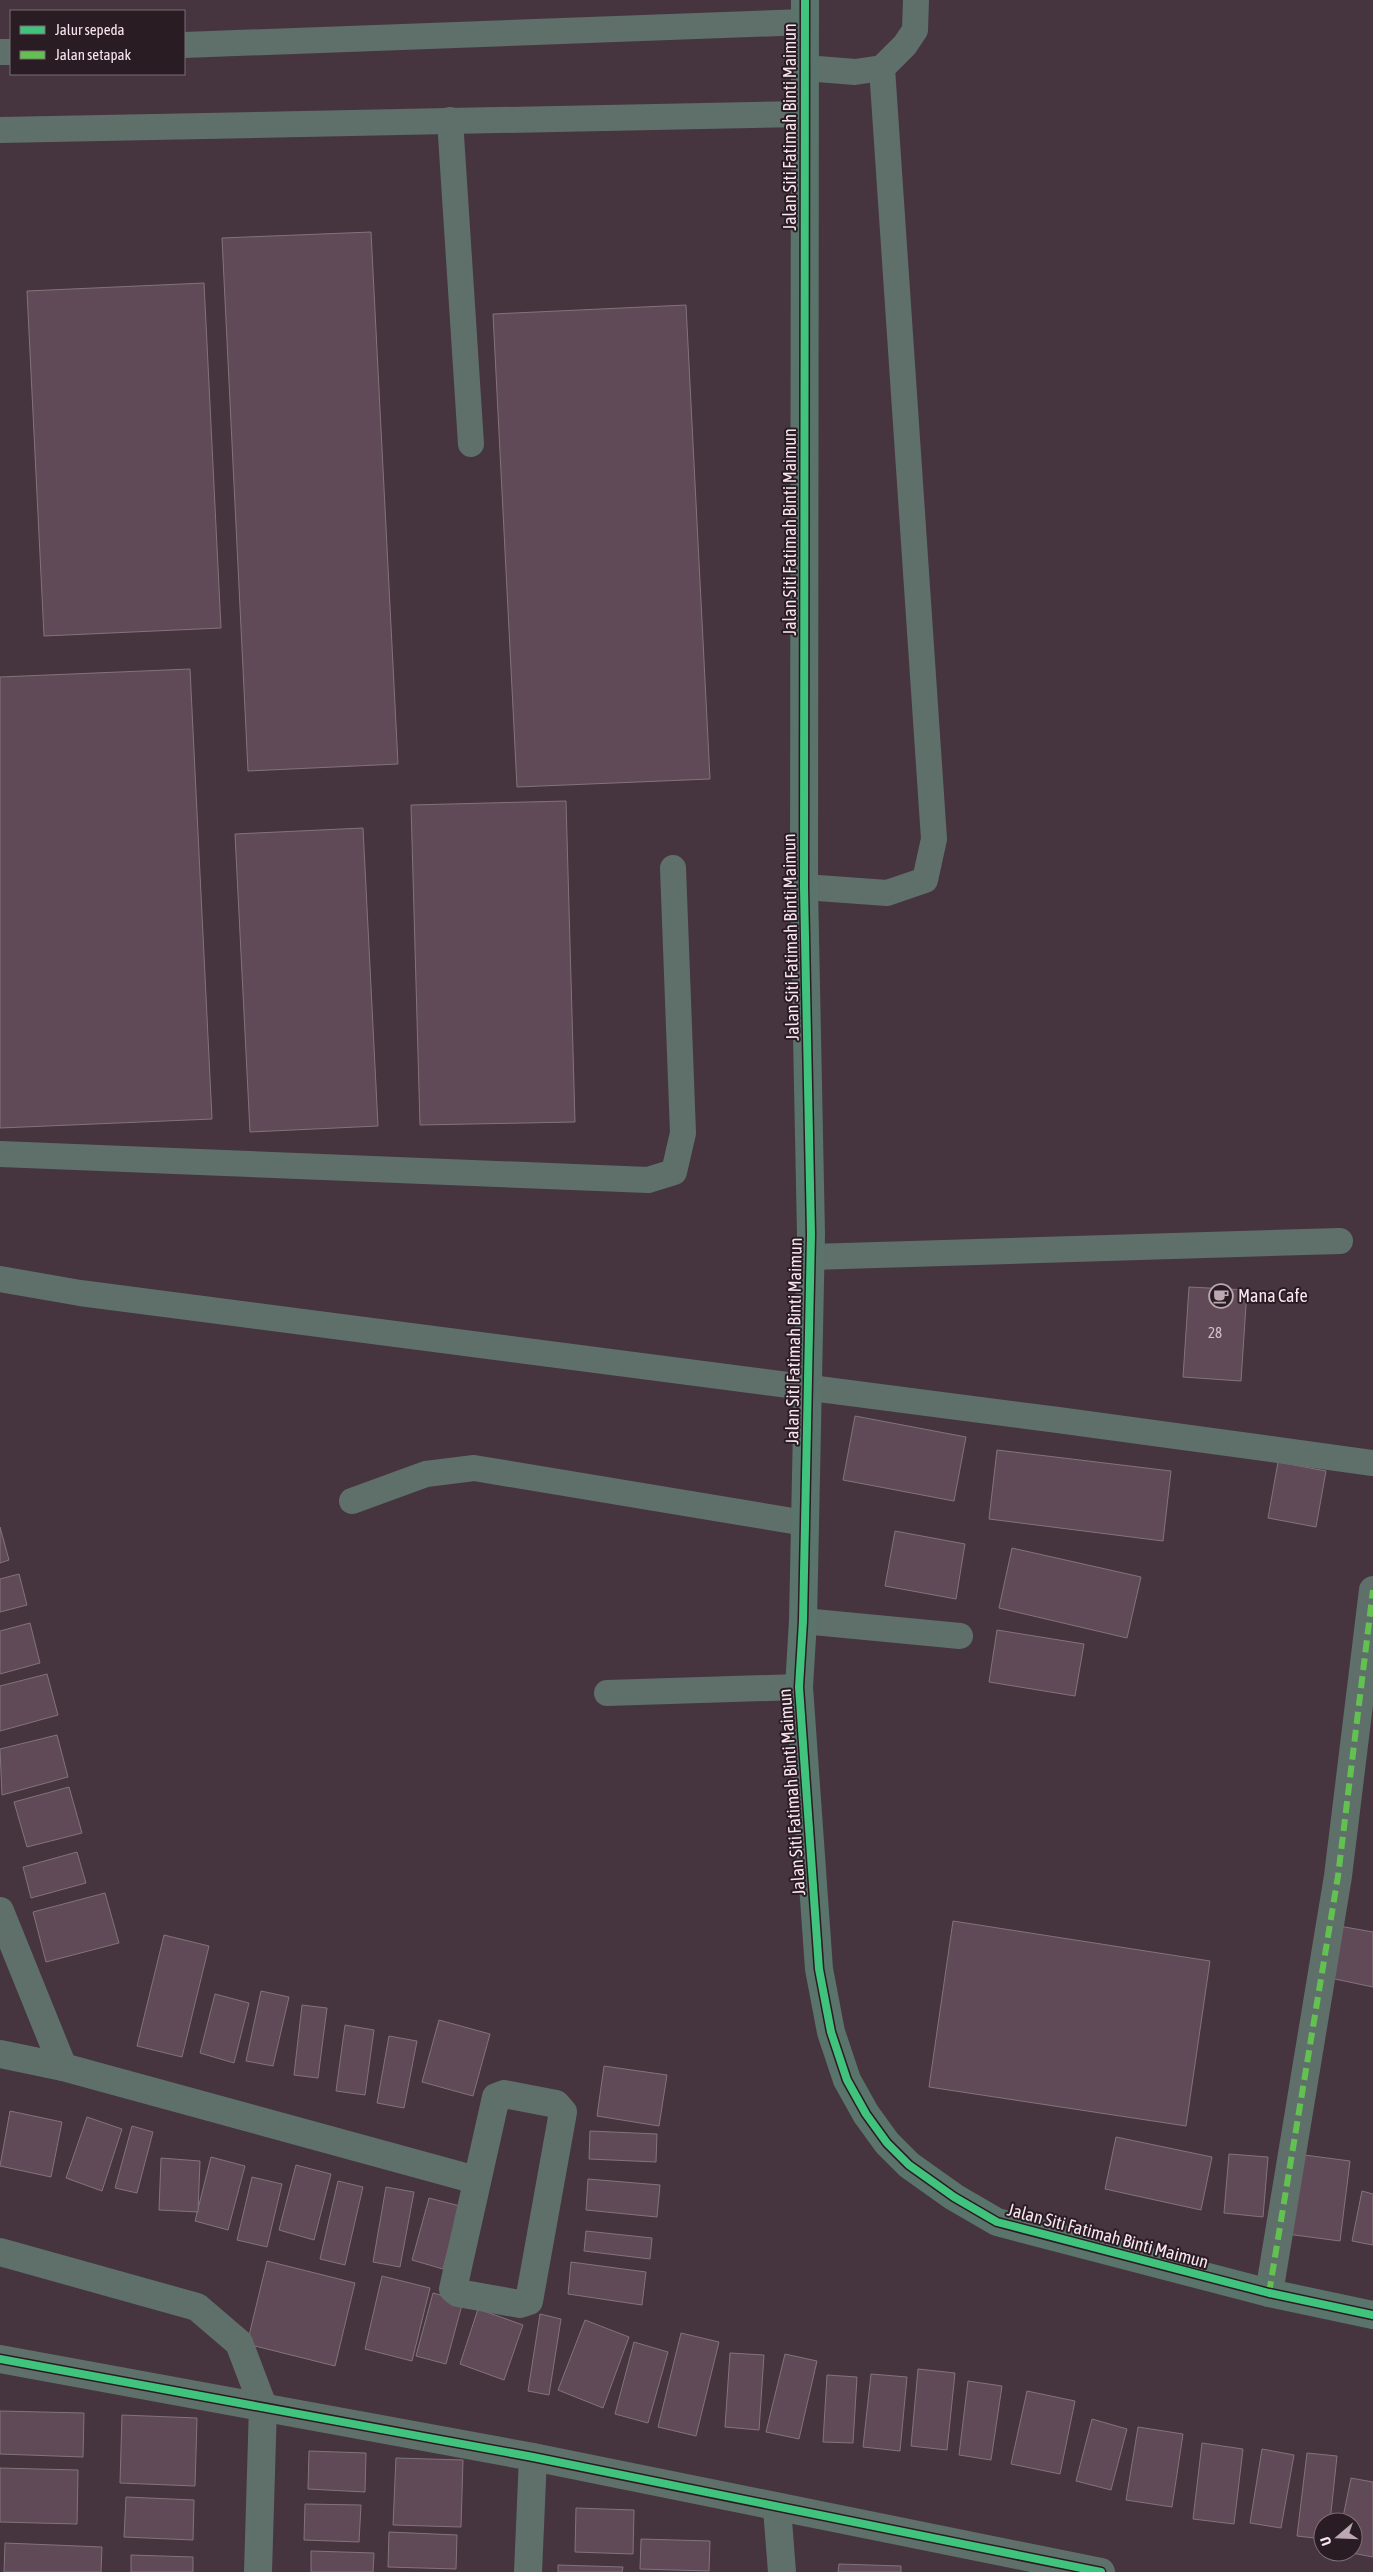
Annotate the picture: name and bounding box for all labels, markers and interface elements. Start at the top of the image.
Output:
legend [10,10,185,75]
text: Jalur sepeda [55,21,125,38]
street label: Jalan Siti Fatimah Binti Maimun [779,23,800,231]
text: Jalan setapak [55,46,132,63]
street label: Jalan Siti Fatimah Binti Maimun [779,428,800,636]
street label: Jalan Siti Fatimah Binti Maimun [778,833,803,1041]
street label: Jalan Siti Fatimah Binti Maimun [781,1237,806,1445]
cafe icon: Mana Cafe [1208,1283,1234,1309]
place label: Mana Cafe [1238,1285,1308,1306]
house number: 28 [1208,1324,1222,1341]
street label: Jalan Siti Fatimah Binti Maimun [774,1688,809,1896]
street label: Jalan Siti Fatimah Binti Maimun [1005,2199,1211,2272]
north arrow [1313,2512,1363,2562]
text: U [1317,2535,1335,2548]

